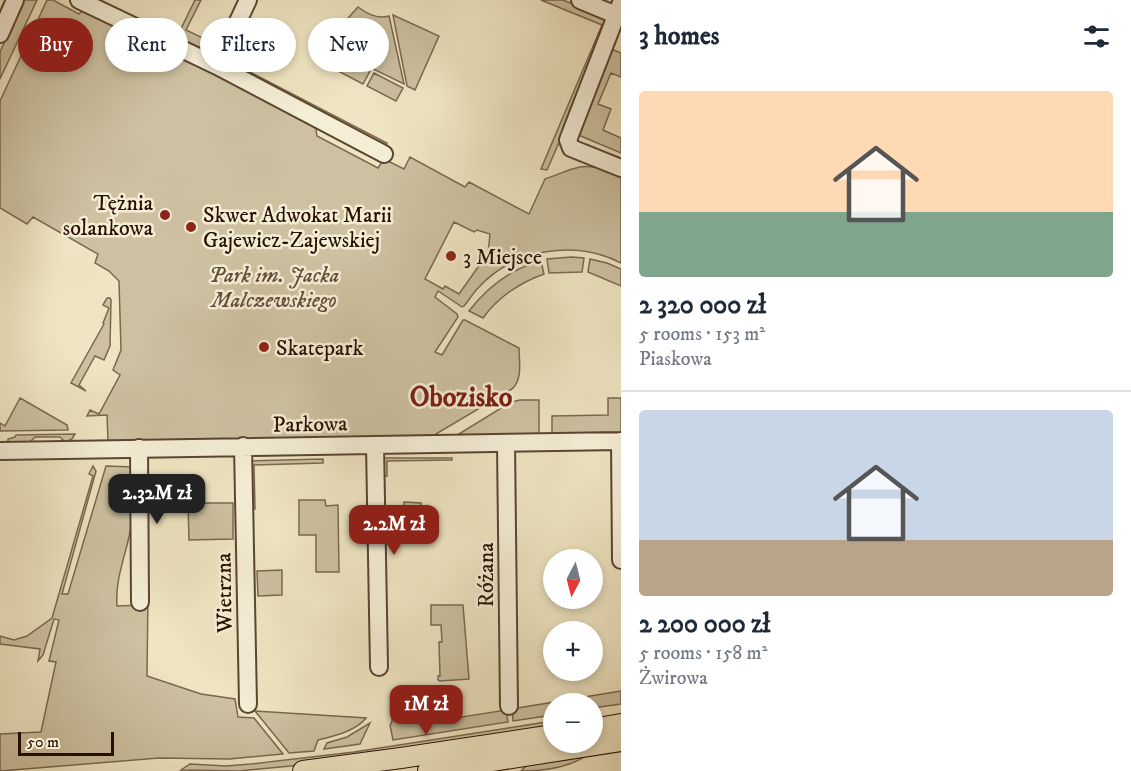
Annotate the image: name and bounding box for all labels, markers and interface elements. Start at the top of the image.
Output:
chip: Buy [18,18,93,72]
chip: Rent [105,18,188,72]
chip: Filters [200,18,296,72]
chip: New [308,18,389,72]
text: 3 homes [639,20,719,53]
icon: filters [1080,20,1113,53]
icon: home [822,130,930,238]
place label: Tężnia solankowa [63,190,154,242]
place label: Skwer Adwokat Marii Gajewicz-Zajewskiej [203,202,392,254]
marker: Tężnia solankowa [158,208,172,222]
marker: Skwer Adwokat Marii Gajewicz-Zajewskiej [184,220,198,234]
place label: 3 Miejsce [463,244,542,271]
marker: 3 Miejsce [444,249,458,263]
park label: Park im. Jacka Malczewskiego [209,262,339,314]
text: 2 320 000 zł [639,289,766,322]
text: 5 rooms · 153 m² [639,322,765,347]
place label: Skatepark [276,335,363,362]
marker: Skatepark [257,340,271,354]
text: Piaskowa [639,347,712,372]
district label: Obozisko [410,380,513,415]
street label: Parkowa [272,410,348,439]
icon: home [822,449,930,557]
pin: 2.32M zł [95,474,219,525]
text: 2.32M zł [122,481,192,506]
pin: 2.2M zł [339,505,449,556]
text: 2.2M zł [363,512,425,537]
street label: Różana [473,542,500,607]
north arrow [543,549,603,609]
map controls [543,549,603,753]
street label: Wietrzna [210,552,239,634]
text: 2 200 000 zł [639,608,770,641]
button: + [543,621,603,681]
text: 5 rooms · 158 m² [639,641,768,666]
text: Żwirowa [639,666,708,691]
pin: 1M zł [384,685,468,736]
text: 1M zł [404,692,448,717]
button: − [543,693,603,753]
scale bar [18,729,114,756]
text: 50 m [27,732,59,752]

